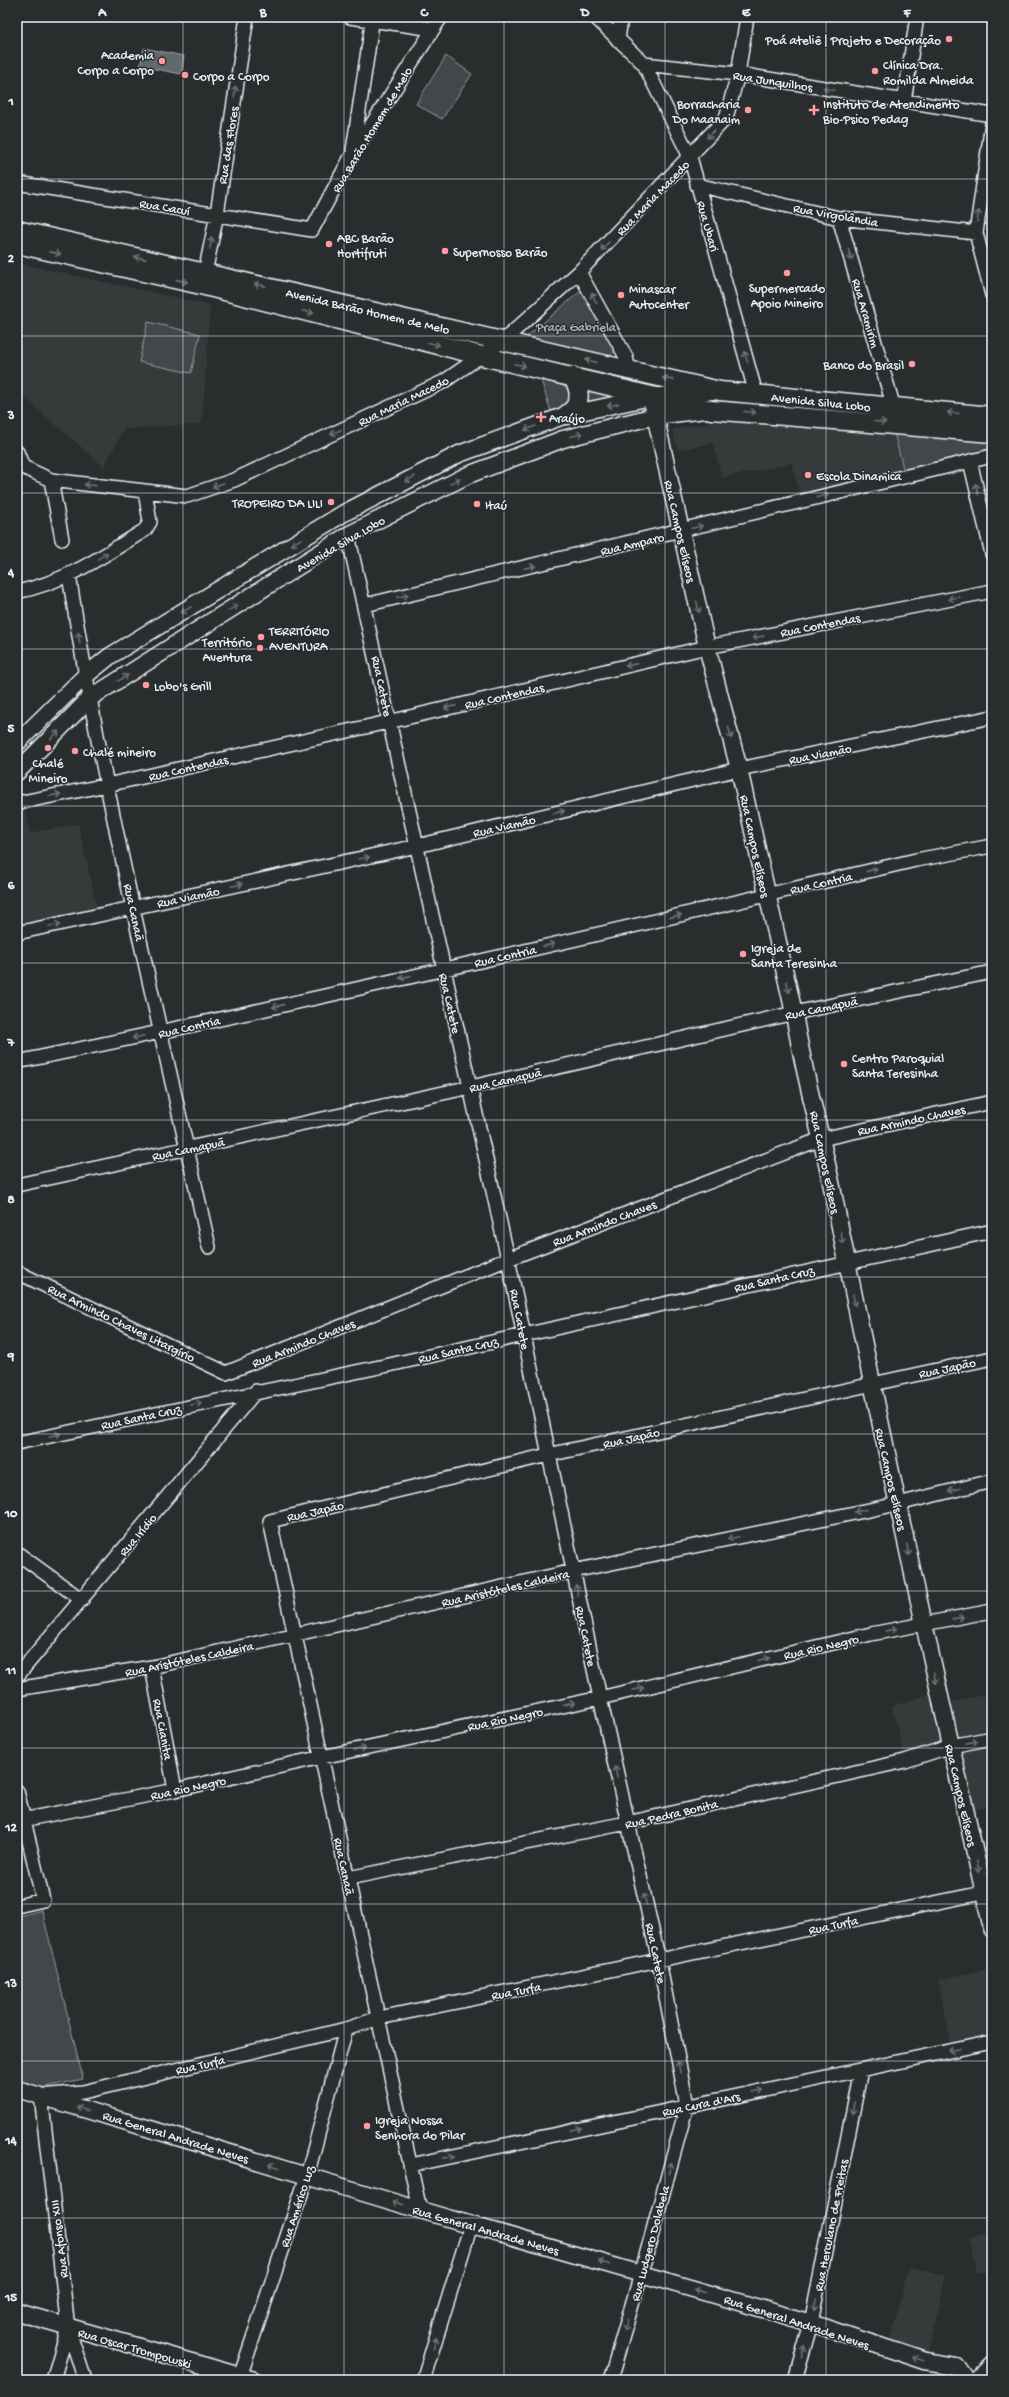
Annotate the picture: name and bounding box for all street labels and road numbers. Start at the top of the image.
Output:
street label: Rua Barão Homem de Melo [330,65,417,196]
street label: Rua Junquilhos [732,69,815,96]
street label: Rua das Flores [216,104,243,185]
street label: Rua Maria Macedo [614,158,694,240]
street label: Rua Cacuí [138,197,192,220]
street label: Rua Ubari [692,200,721,254]
street label: Rua Virgolândia [792,201,880,231]
street label: Rua Aramirim [848,277,882,350]
street label: Avenida Barão Homem de Melo [284,286,451,339]
street label: Rua Maria Macedo [356,374,452,431]
street label: Avenida Silva Lobo [770,391,871,416]
street label: Rua Campos Elíseos [659,479,698,585]
street label: Avenida Silva Lobo [294,514,388,577]
street label: Rua Amparo [599,531,666,560]
street label: Rua Contendas [779,611,863,642]
street label: Rua Catete [367,655,394,718]
street label: Rua Contendas [463,681,547,714]
street label: Rua Viamão [788,742,853,769]
street label: Rua Contendas [147,753,231,786]
street label: Rua Campos Elíseos [735,794,772,900]
street label: Rua Viamão [472,813,538,842]
street label: Rua Contria [789,870,855,899]
street label: Rua Canaã [119,883,146,943]
street label: Rua Viamão [156,884,221,912]
street label: Rua Contria [473,943,539,972]
street label: Rua Catete [434,972,463,1035]
street label: Rua Camapuã [784,994,860,1024]
street label: Rua Contria [157,1014,223,1043]
street label: Rua Camapuã [468,1066,544,1097]
street label: Rua Armindo Chaves [856,1102,968,1140]
street label: Rua Campos Elíseos [805,1110,842,1216]
street label: Rua Camapuã [151,1135,227,1165]
street label: Rua Armindo Chaves [551,1197,660,1251]
street label: Rua Santa Cruz [733,1264,817,1297]
street label: Rua Armindo Chaves Litargírio [45,1282,197,1367]
street label: Rua Catete [505,1288,532,1351]
street label: Rua Armindo Chaves [250,1316,359,1372]
street label: Rua Santa Cruz [417,1335,501,1368]
street label: Rua Japão [918,1356,978,1383]
street label: Rua Santa Cruz [100,1402,184,1434]
street label: Rua Japão [602,1426,662,1453]
street label: Rua Campos Elíseos [870,1427,909,1533]
street label: Rua Japão [286,1499,346,1526]
street label: Rua Irídio [117,1511,161,1560]
street label: Rua Aristóteles Caldeira [440,1567,572,1611]
street label: Rua Catete [571,1605,598,1668]
street label: Rua Rio Negro [783,1632,861,1664]
street label: Rua Aristóteles Caldeira [124,1639,256,1681]
street label: Rua Cianita [148,1698,175,1762]
street label: Rua Rio Negro [466,1705,545,1736]
street label: Rua Campos Elíseos [940,1743,979,1849]
street label: Rua Rio Negro [149,1774,228,1805]
street label: Rua Pedra Bonita [624,1797,720,1833]
street label: Rua Canaã [329,1837,356,1897]
street label: Rua Turfa [807,1914,860,1939]
street label: Rua Catete [641,1922,668,1985]
street label: Rua Turfa [490,1980,543,2005]
street label: Rua Turfa [174,2053,227,2079]
street label: Rua Cura d'Ars [661,2090,743,2121]
street label: Rua General Andrade Neves [100,2109,251,2168]
street label: Rua Herculano de Freitas [812,2157,853,2293]
street label: Rua Américo Luz [278,2163,319,2250]
street label: Rua Ludgero Dolabela [629,2183,674,2303]
street label: Rua Afonso XIII [48,2199,73,2279]
street label: Rua General Andrade Neves [410,2203,562,2260]
street label: Rua General Andrade Neves [722,2293,872,2354]
street label: Rua Oscar Trompowski [76,2326,193,2373]

